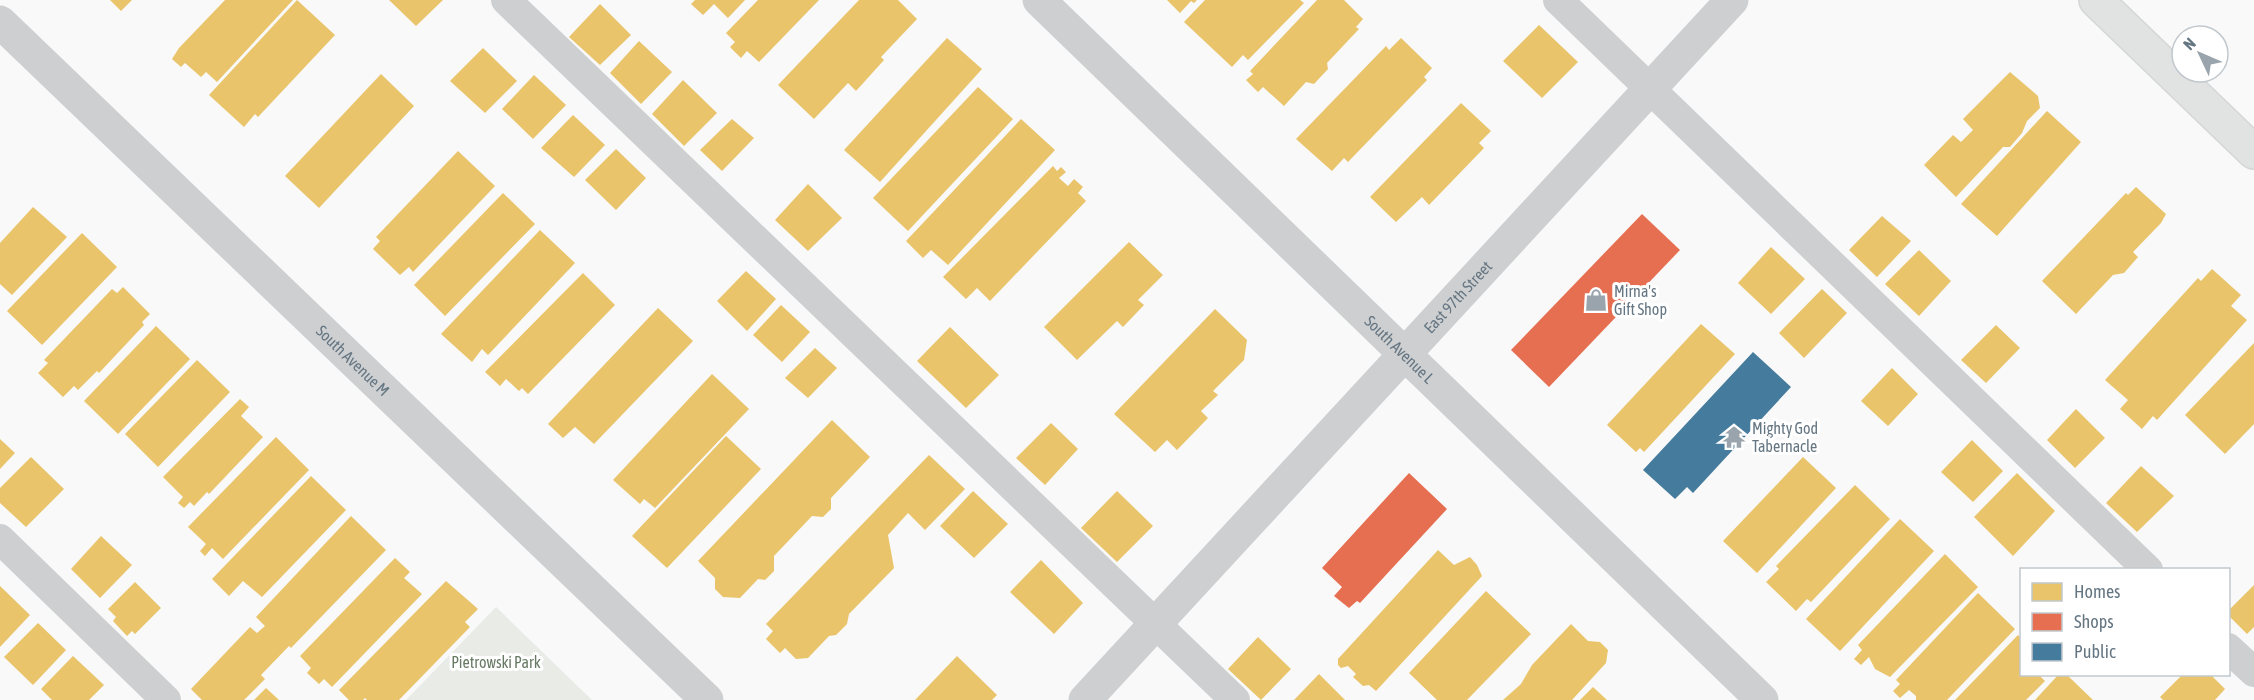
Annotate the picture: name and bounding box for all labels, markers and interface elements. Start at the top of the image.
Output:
north arrow [2170,24,2230,84]
text: N [2179,34,2199,53]
street label: East 97th Street [1420,257,1496,337]
place label: Mirna's Gift Shop [1614,282,1667,319]
shop icon: Mirna's Gift Shop [1583,287,1609,313]
street label: South Avenue L [1361,312,1439,387]
street label: South Avenue M [313,321,393,399]
place label: Mighty God Tabernacle [1752,419,1818,455]
temple icon: Mighty God Tabernacle [1721,424,1747,450]
legend [2020,568,2230,676]
text: Homes [2074,581,2120,602]
text: Shops [2074,611,2114,632]
text: Public [2074,641,2116,662]
park label: Pietrowski Park [451,653,541,671]

